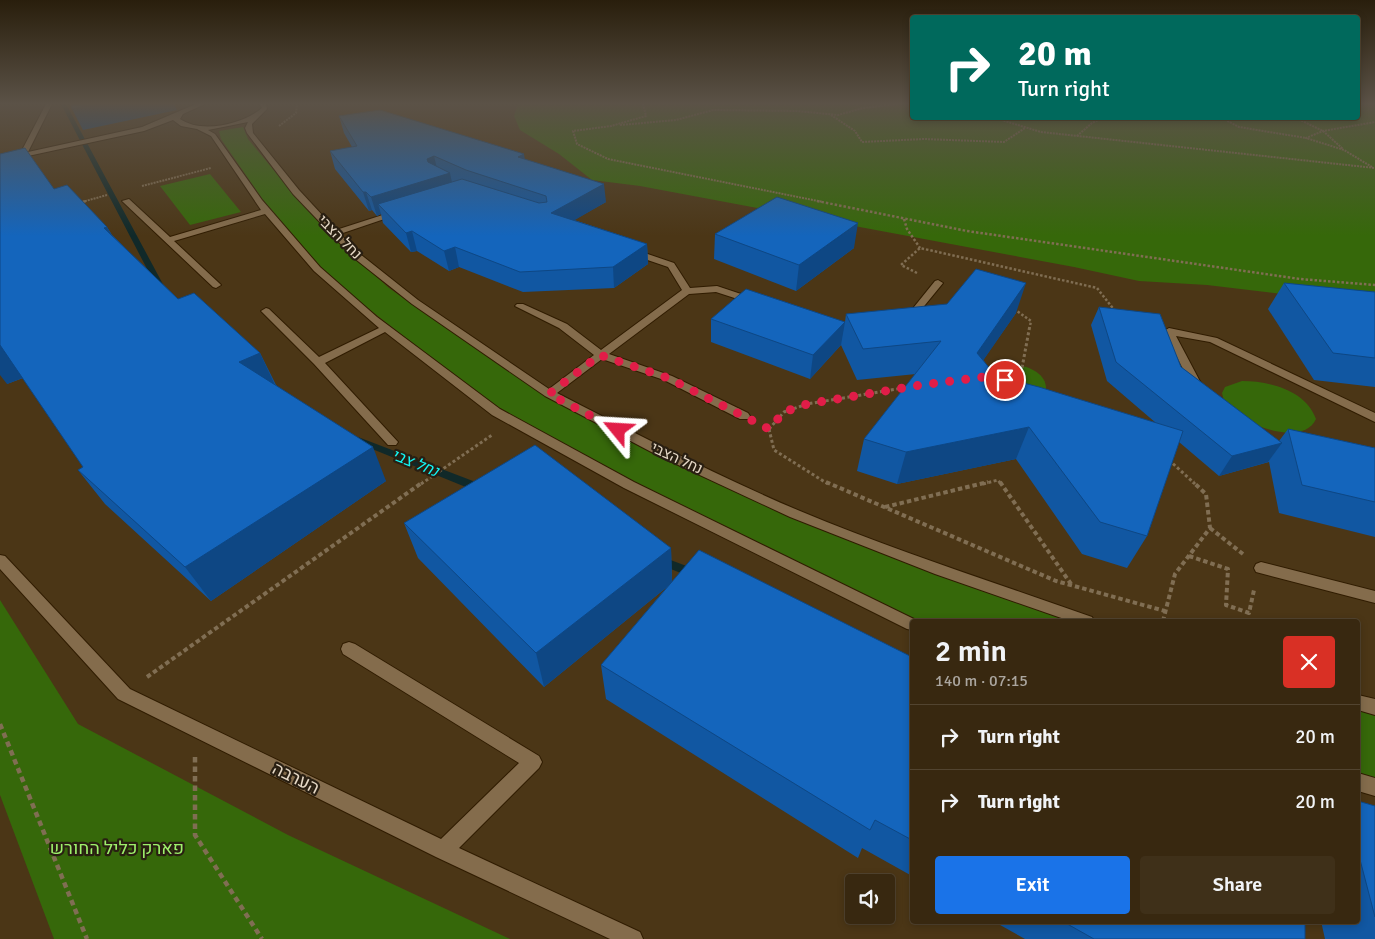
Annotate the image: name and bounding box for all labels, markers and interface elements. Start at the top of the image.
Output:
text: 20 m [1018,32,1092,75]
icon: right [935,35,1000,100]
text: Turn right [1018,75,1110,102]
street label: נחל הצבי [314,211,366,263]
pin [984,359,1026,401]
icon: arrive [991,366,1019,394]
position arrow [591,403,643,455]
street label: נחל הצבי [648,438,706,478]
water label: נחל צבי [388,445,443,482]
text: 2 min [935,633,1007,670]
button: close [1283,636,1335,688]
text: 140 m · 07:15 [935,671,1028,691]
icon: right [935,723,963,751]
text: Turn right [978,725,1060,749]
text: 20 m [1295,725,1335,749]
street label: הערבה [269,757,323,799]
icon: right [935,788,963,816]
text: Turn right [978,790,1060,814]
text: 20 m [1295,790,1335,814]
park label: פארק כליל החורש [50,837,184,859]
button: Exit [935,856,1130,914]
button: Share [1140,856,1335,914]
map controls [845,874,895,924]
button: sound [845,874,895,924]

